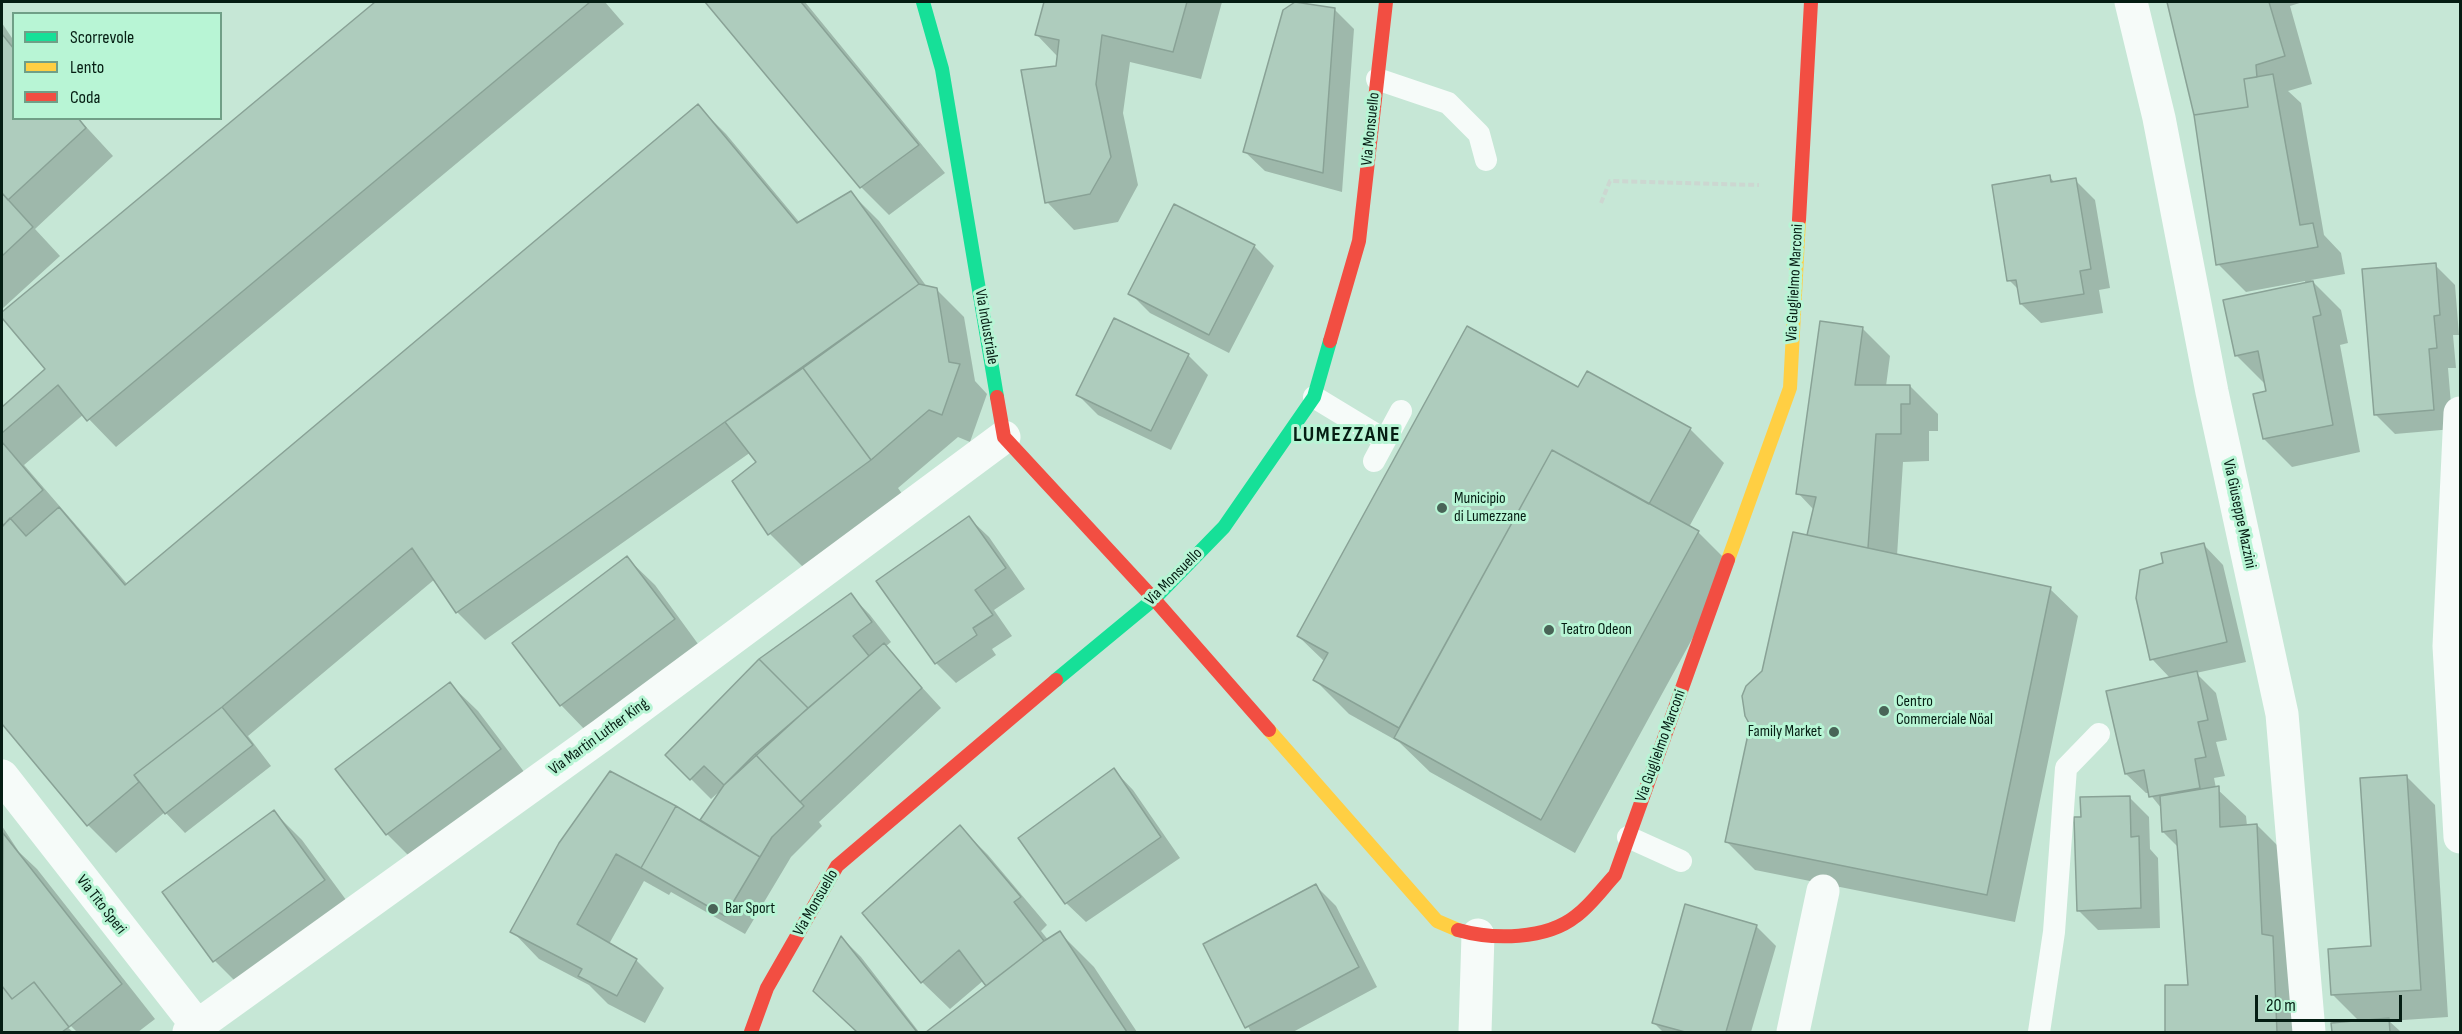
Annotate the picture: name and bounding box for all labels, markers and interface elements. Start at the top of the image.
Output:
legend [12,12,222,120]
text: Scorrevole [70,27,134,48]
text: Lento [70,57,104,78]
text: Coda [70,87,100,108]
street label: Via Monsuello [1358,92,1384,166]
street label: Via Guglielmo Marconi [1782,224,1808,342]
street label: Via Industriale [970,288,1002,366]
district label: LUMEZZANE [1293,422,1401,448]
street label: Via Giuseppe Mazzini [2218,458,2260,570]
place label: Municipio di Lumezzane [1454,489,1526,527]
marker: Municipio di Lumezzane [1435,501,1449,515]
street label: Via Monsuello [1141,544,1207,610]
place label: Teatro Odeon [1561,620,1632,640]
marker: Teatro Odeon [1542,623,1556,637]
street label: Via Guglielmo Marconi [1632,687,1690,805]
place label: Centro Commerciale Nöal [1896,692,1993,730]
street label: Via Martin Luther King [546,695,652,779]
marker: Centro Commerciale Nöal [1877,704,1891,718]
place label: Family Market [1748,722,1822,742]
marker: Family Market [1827,725,1841,739]
street label: Via Monsuello [789,866,843,940]
street label: Via Tito Speri [72,872,130,938]
place label: Bar Sport [725,899,775,919]
marker: Bar Sport [706,902,720,916]
scale bar [2258,983,2405,1021]
text: 20 m [2266,995,2296,1016]

